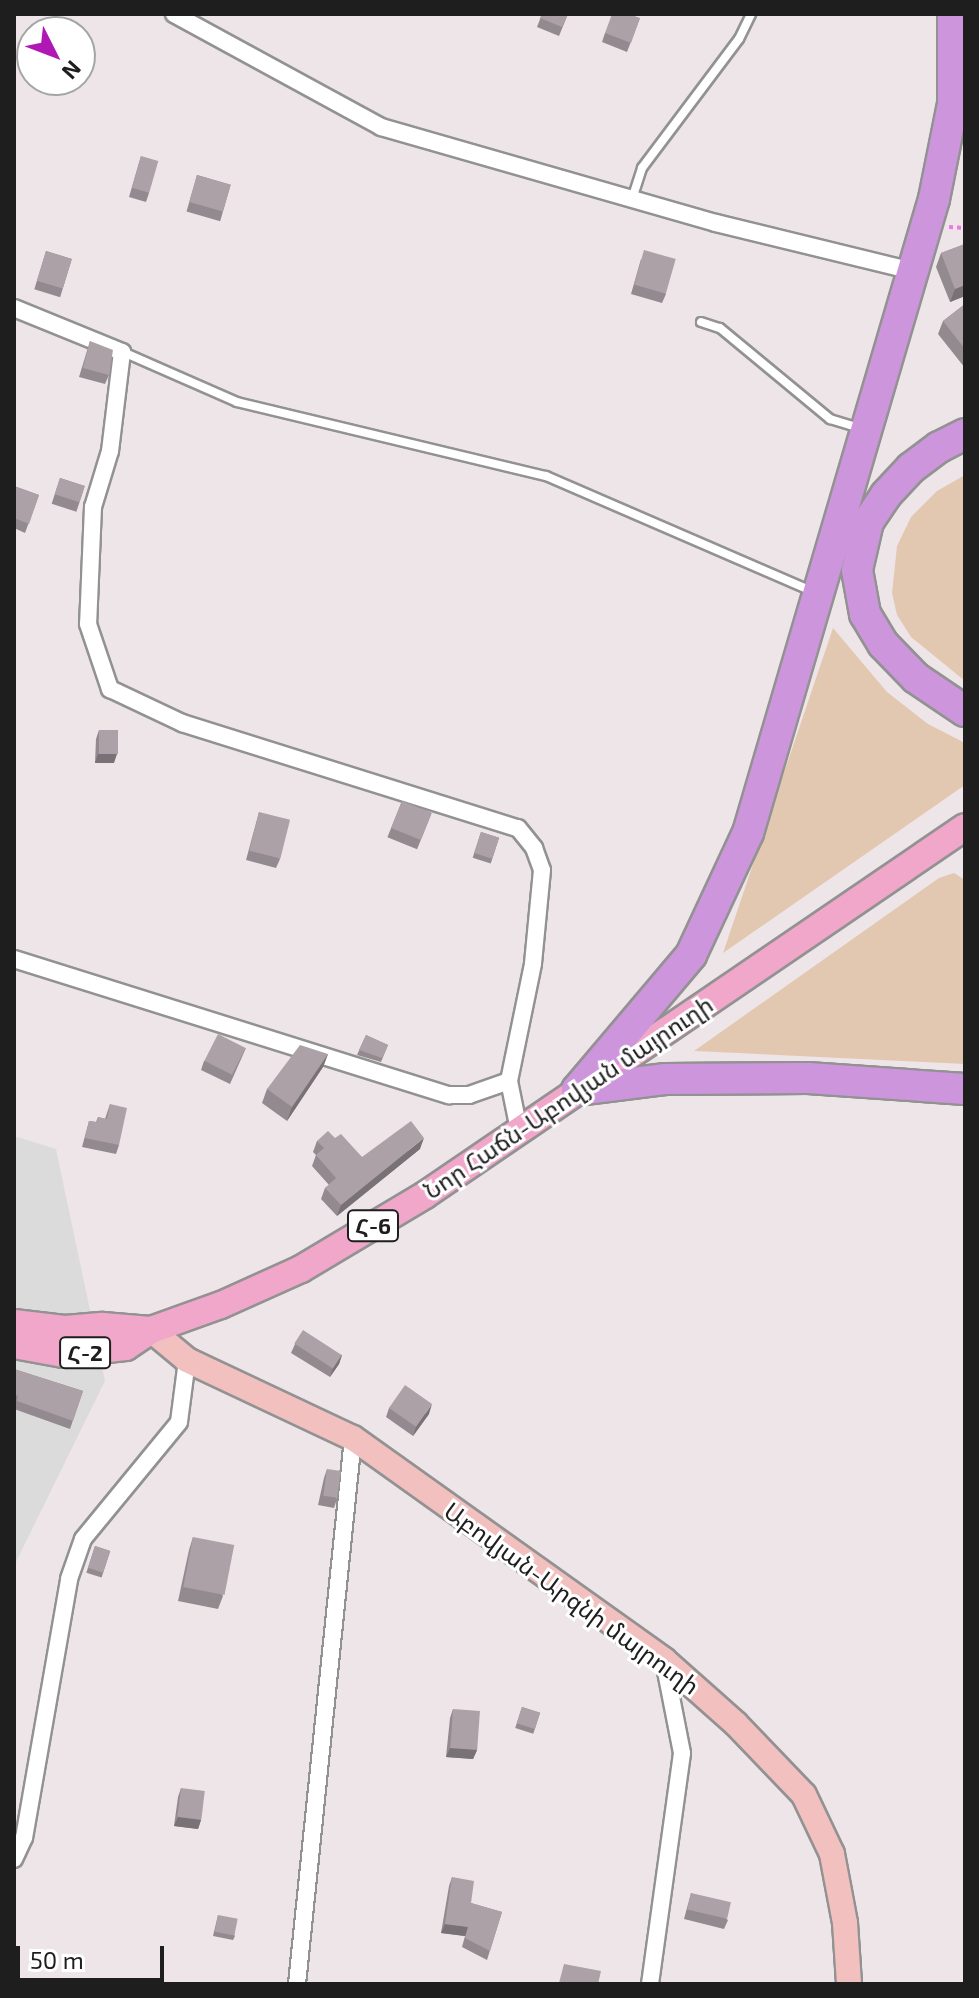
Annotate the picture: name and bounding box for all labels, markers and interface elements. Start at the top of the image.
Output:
north arrow [16,16,96,96]
text: N [57,56,87,85]
street label: Նոր Հաճն-Աբովյան մայրուղի [418,989,718,1205]
road number: Հ-6 [345,1208,401,1244]
road number: Հ-2 [59,1335,111,1371]
street label: Աբովյան-Արզնի մայրուղի [439,1496,705,1700]
scale bar [20,1930,168,1980]
text: 50 m [30,1945,84,1974]

